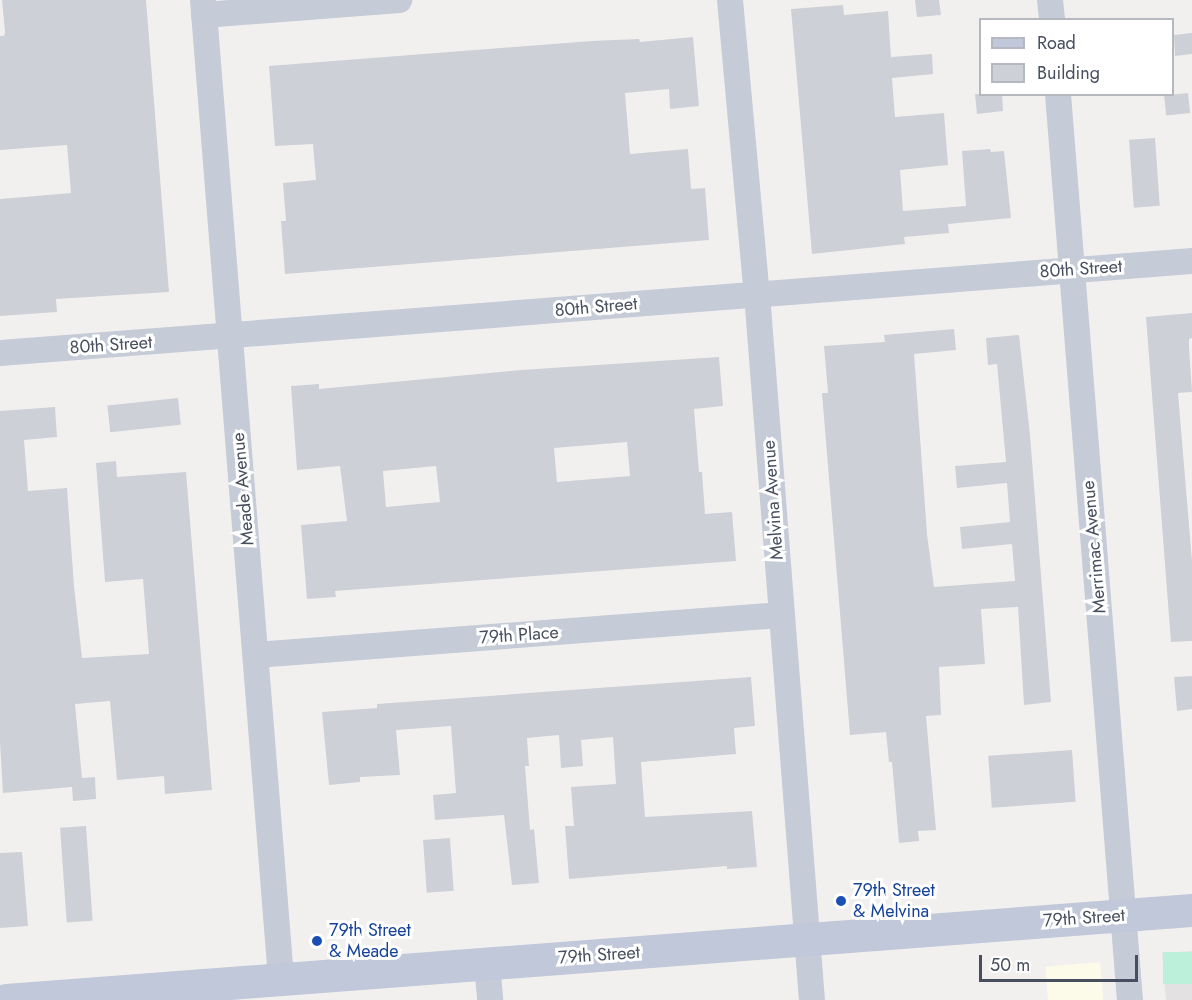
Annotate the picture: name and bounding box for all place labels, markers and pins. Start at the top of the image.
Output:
place label: 79th Street & Melvina [853,880,935,922]
marker: 79th Street & Melvina [834,894,848,908]
place label: 79th Street & Meade [329,920,411,962]
marker: 79th Street & Meade [310,934,324,948]

